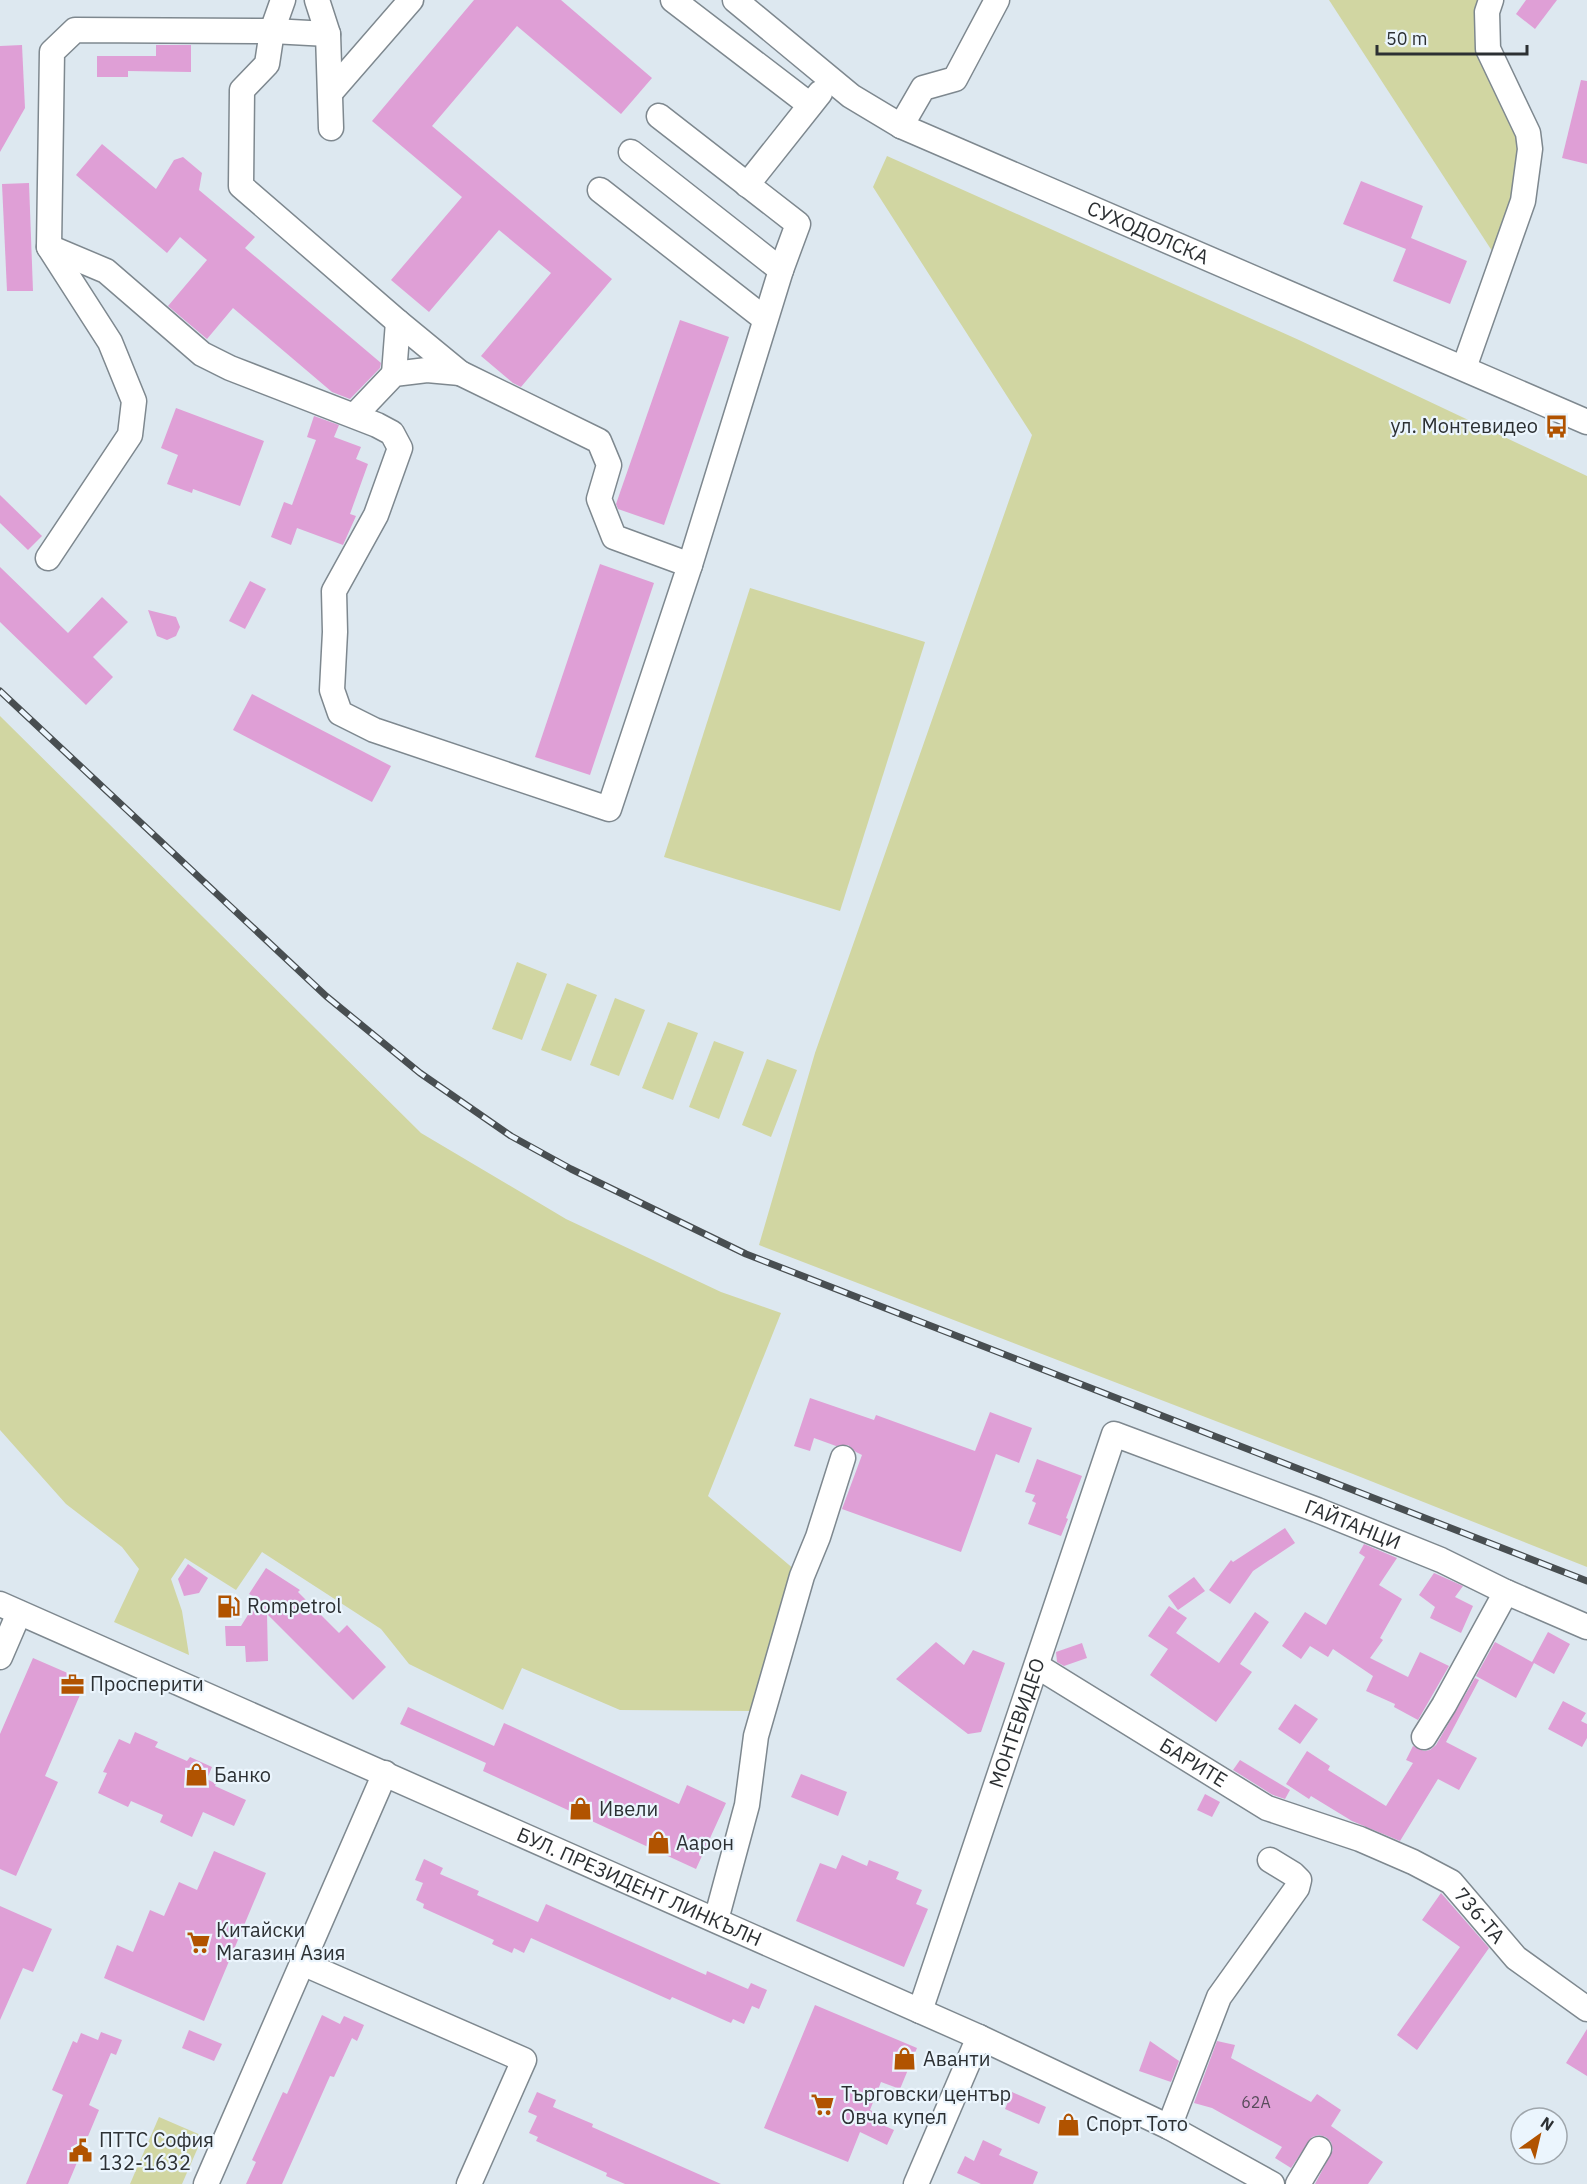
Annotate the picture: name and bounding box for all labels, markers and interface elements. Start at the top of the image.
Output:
scale bar [1377,18,1527,56]
text: 50 m [1386,27,1428,50]
street label: СУХОДОЛСКА [1083,194,1214,270]
place label: ул. Монтевидео [1390,412,1538,439]
bus stop icon: ул. Монтевидео [1543,413,1569,439]
street label: ГАЙТАНЦИ [1301,1493,1405,1555]
place label: Rompetrol [247,1592,342,1619]
fuel station icon: Rompetrol [216,1593,242,1619]
street label: МОНТЕВИДЕО [982,1654,1051,1791]
place label: Просперити [90,1670,204,1697]
office icon: Просперити [59,1671,85,1697]
street label: БАРИТЕ [1155,1731,1233,1793]
place label: Банко [214,1761,271,1788]
shop icon: Банко [183,1762,209,1788]
place label: Ивели [599,1795,658,1822]
shop icon: Ивели [568,1796,594,1822]
street label: БУЛ. ПРЕЗИДЕНТ ЛИНКЪЛН [513,1820,766,1952]
place label: Аарон [676,1829,734,1856]
shop icon: Аарон [645,1830,671,1856]
street label: 736-ТА [1448,1881,1512,1949]
place label: Китайски Магазин Азия [216,1916,346,1966]
supermarket icon: Китайски Магазин Азия [185,1929,211,1955]
place label: Аванти [923,2045,991,2072]
shop icon: Аванти [892,2046,918,2072]
place label: Търговски център Овча купел [841,2080,1011,2130]
supermarket icon: Търговски център Овча купел [810,2092,836,2118]
house number: 62A [1241,2092,1271,2112]
north arrow [1509,2106,1569,2166]
place label: Спорт Тото [1086,2110,1188,2137]
shop icon: Спорт Тото [1055,2111,1081,2137]
text: N [1537,2112,1558,2135]
place label: ПТТС София 132-1632 [99,2126,214,2176]
public building icon: ПТТС София 132-1632 [68,2138,94,2164]

